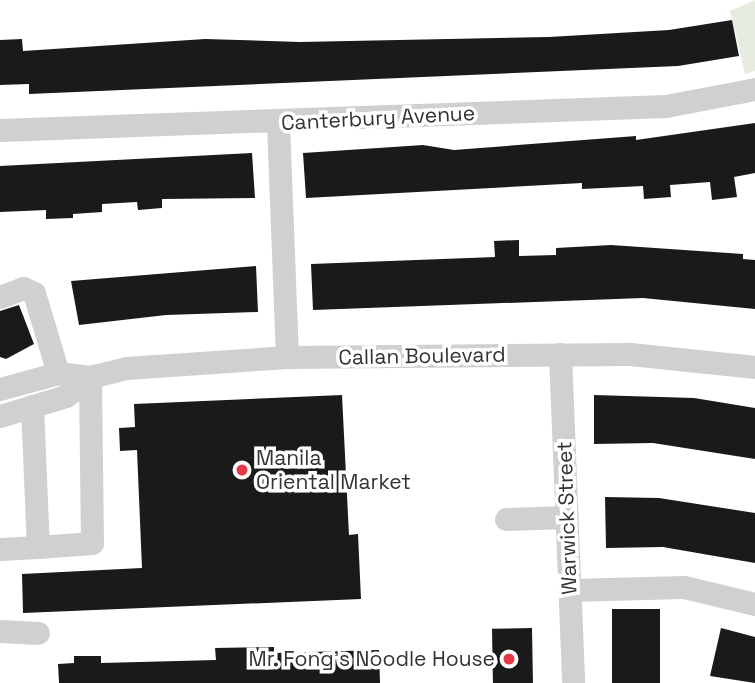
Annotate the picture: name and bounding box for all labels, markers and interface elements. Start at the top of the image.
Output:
street label: Canterbury Avenue [280,100,476,136]
street label: Callan Boulevard [338,342,506,370]
street label: Warwick Street [552,441,582,595]
place label: Manila Oriental Market [256,445,411,495]
marker: Manila Oriental Market [234,462,250,478]
place label: Mr. Fong's Noodle House [248,646,495,672]
marker: Mr. Fong's Noodle House [501,651,517,667]

